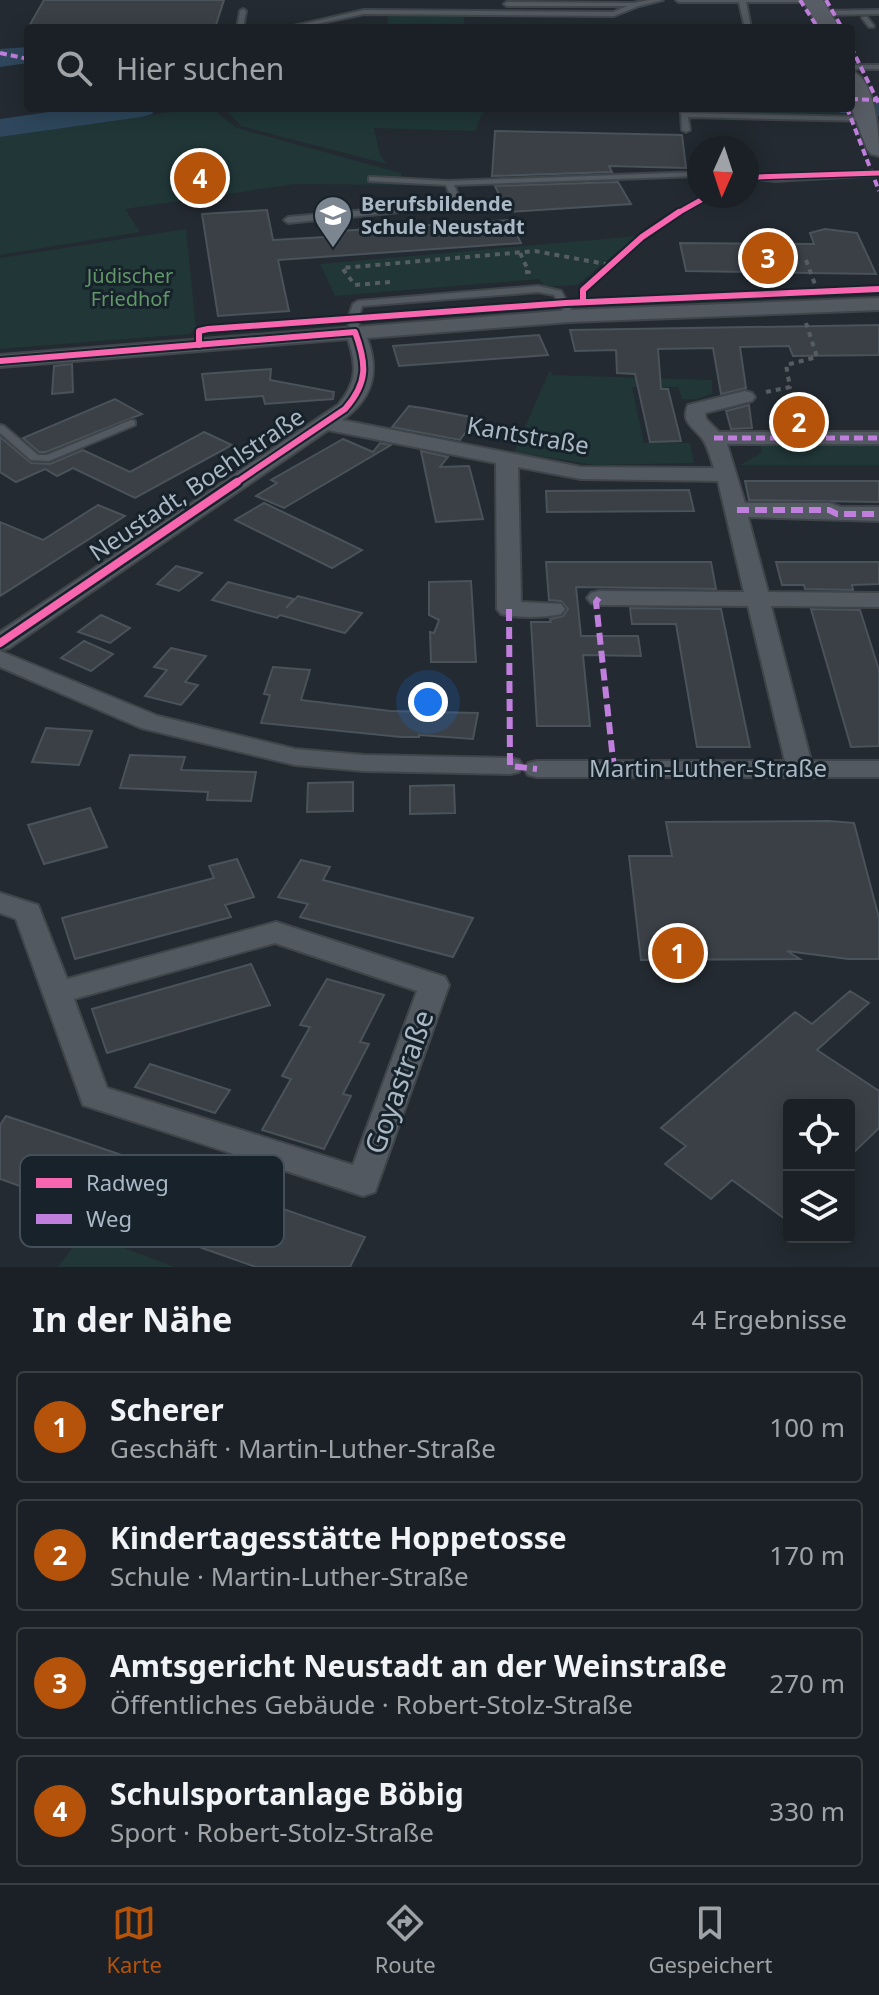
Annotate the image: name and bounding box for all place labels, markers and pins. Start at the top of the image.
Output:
pin: 4 [174,148,226,208]
place label: Berufsbildende Schule Neustadt [361,190,525,240]
school or university icon: Berufsbildende Schule Neustadt [312,194,354,249]
pin: 3 [742,228,794,288]
pin: 2 [773,392,825,452]
pin: 1 [652,923,704,983]

